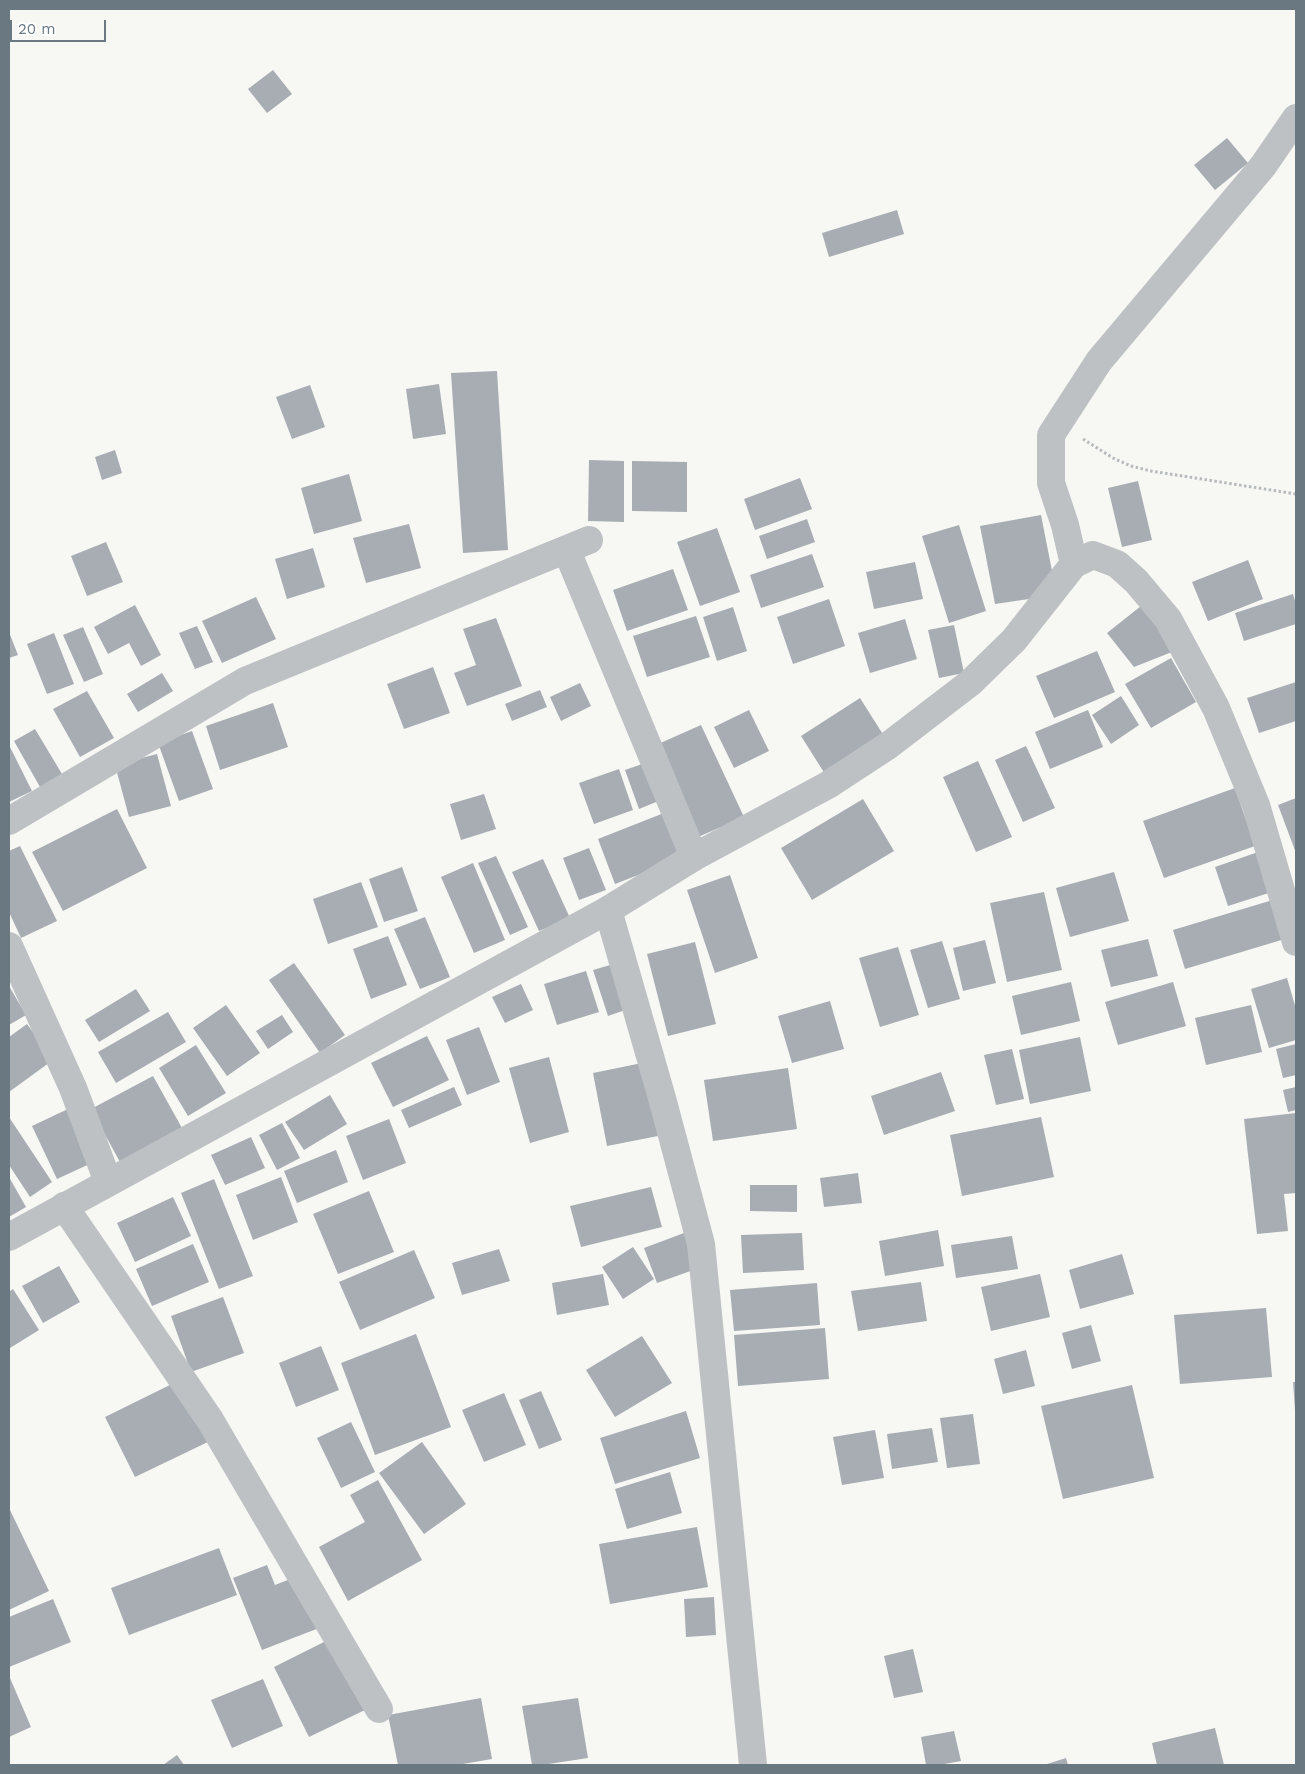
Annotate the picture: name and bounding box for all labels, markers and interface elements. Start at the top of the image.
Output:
scale bar [12,10,109,42]
text: 20 m [18,20,56,38]

